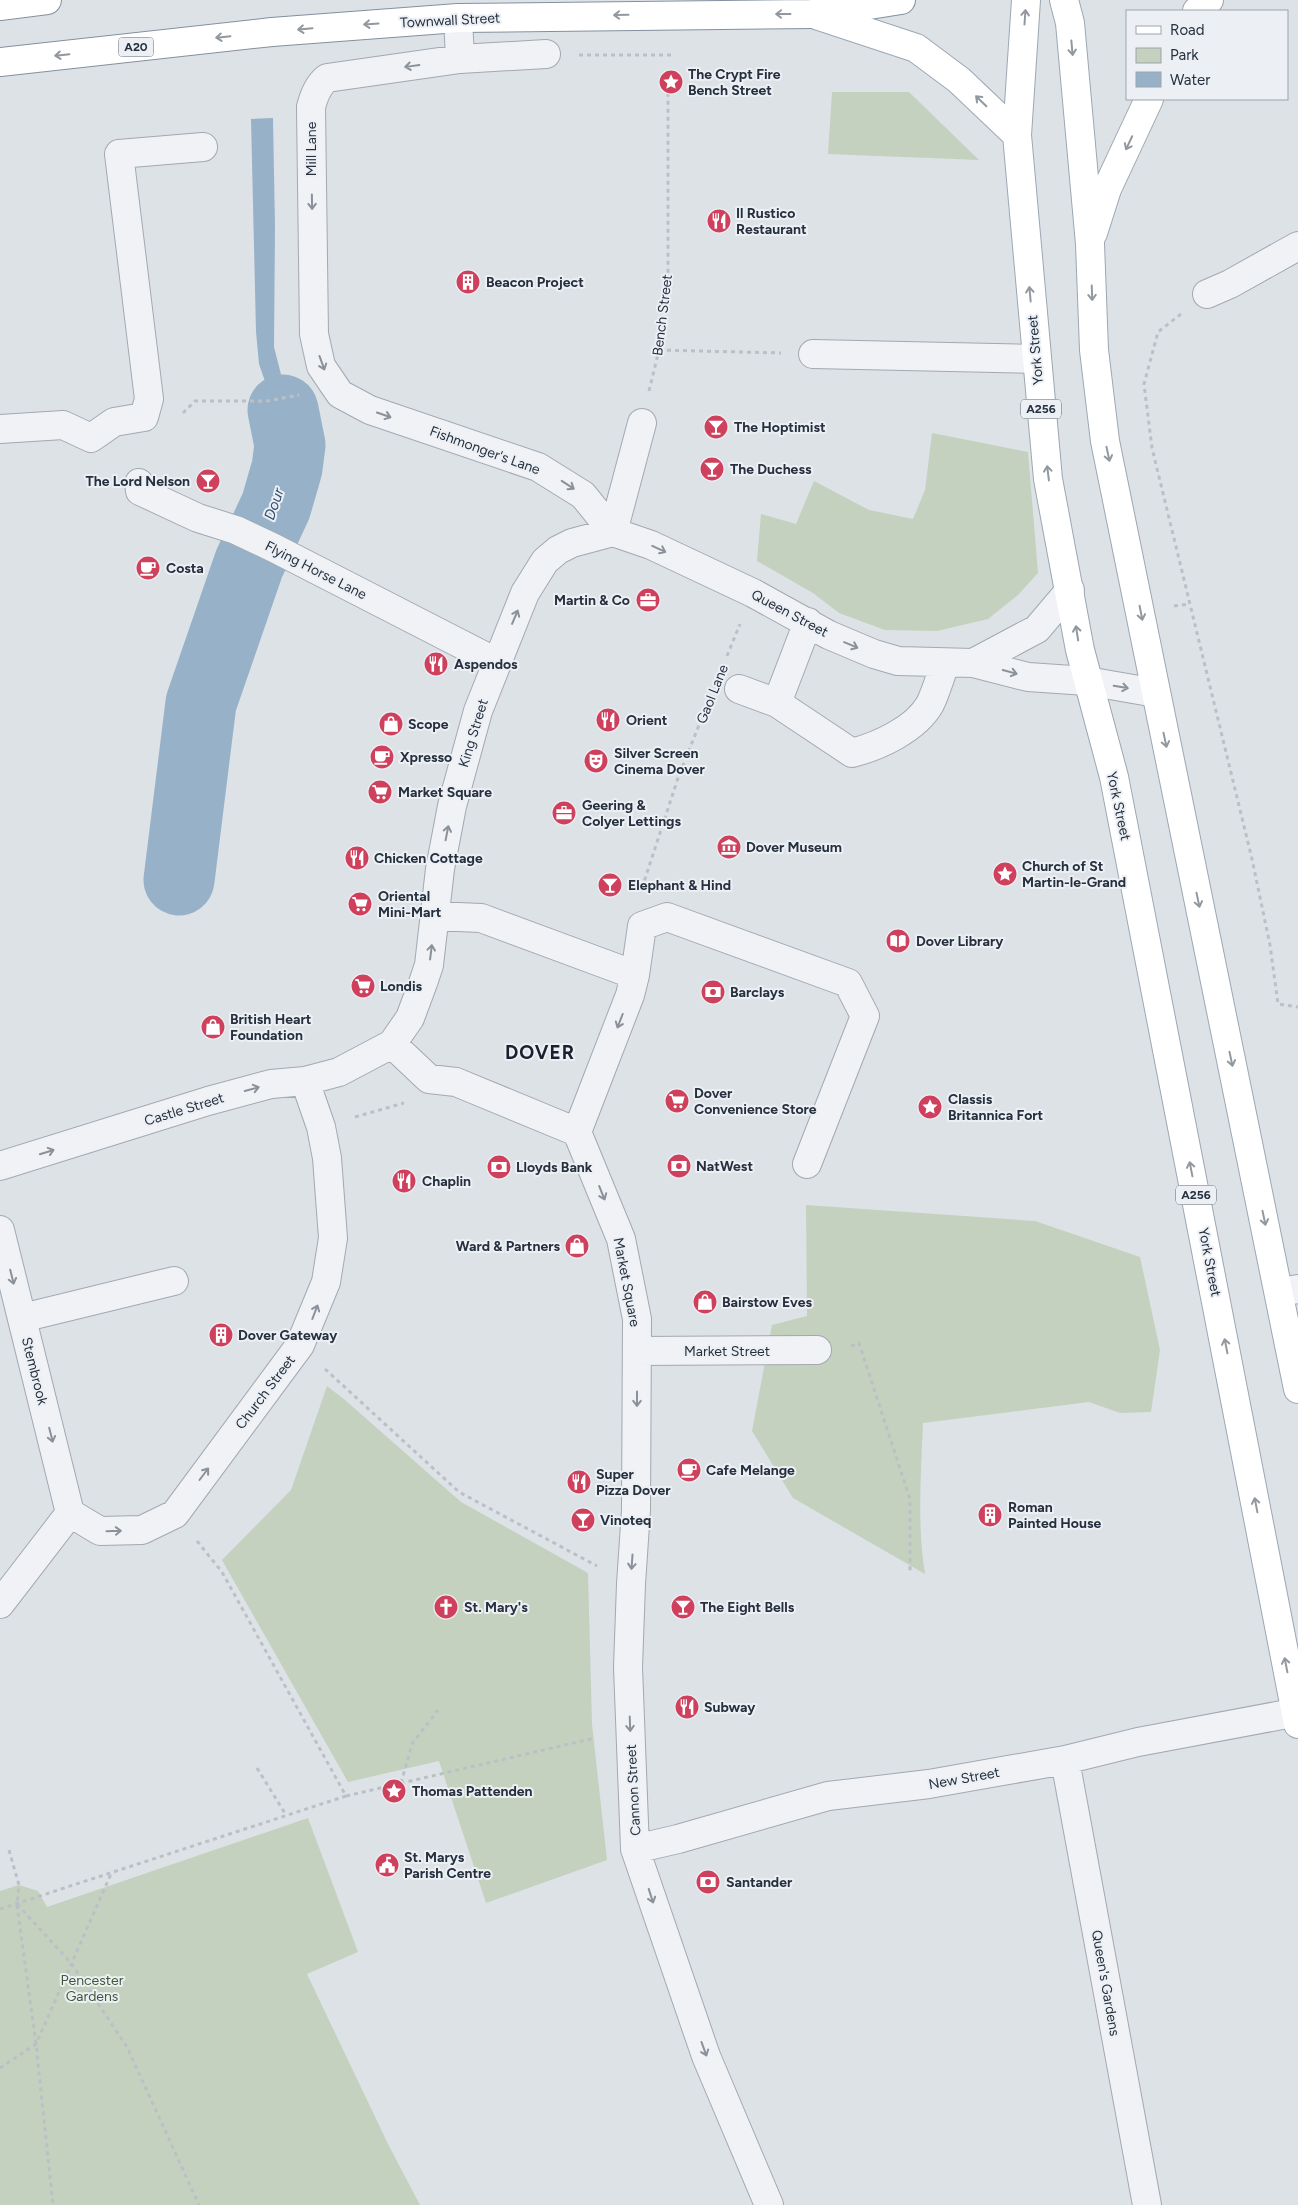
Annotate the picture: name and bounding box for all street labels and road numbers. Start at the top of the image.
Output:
street label: Townwall Street [400,9,501,32]
road number: A20 [118,38,154,56]
street label: Mill Lane [303,121,320,176]
street label: Bench Street [649,273,676,357]
street label: York Street [1024,314,1047,386]
road number: A256 [1021,399,1061,418]
street label: Fishmonger's Lane [427,423,543,478]
street label: Flying Horse Lane [262,538,370,604]
street label: Queen Street [748,586,831,641]
street label: Gaol Lane [693,662,732,726]
street label: King Street [455,697,492,769]
street label: York Street [1103,770,1134,842]
street label: Castle Street [142,1089,226,1130]
road number: A256 [1176,1186,1216,1204]
street label: York Street [1194,1226,1225,1298]
street label: Market Square [610,1236,644,1329]
street label: Stembrook [18,1335,51,1407]
street label: Market Street [684,1343,770,1360]
street label: Church Street [232,1352,299,1433]
street label: Cannon Street [623,1744,644,1836]
street label: New Street [927,1764,1001,1793]
street label: Queen's Gardens [1088,1929,1123,2037]

